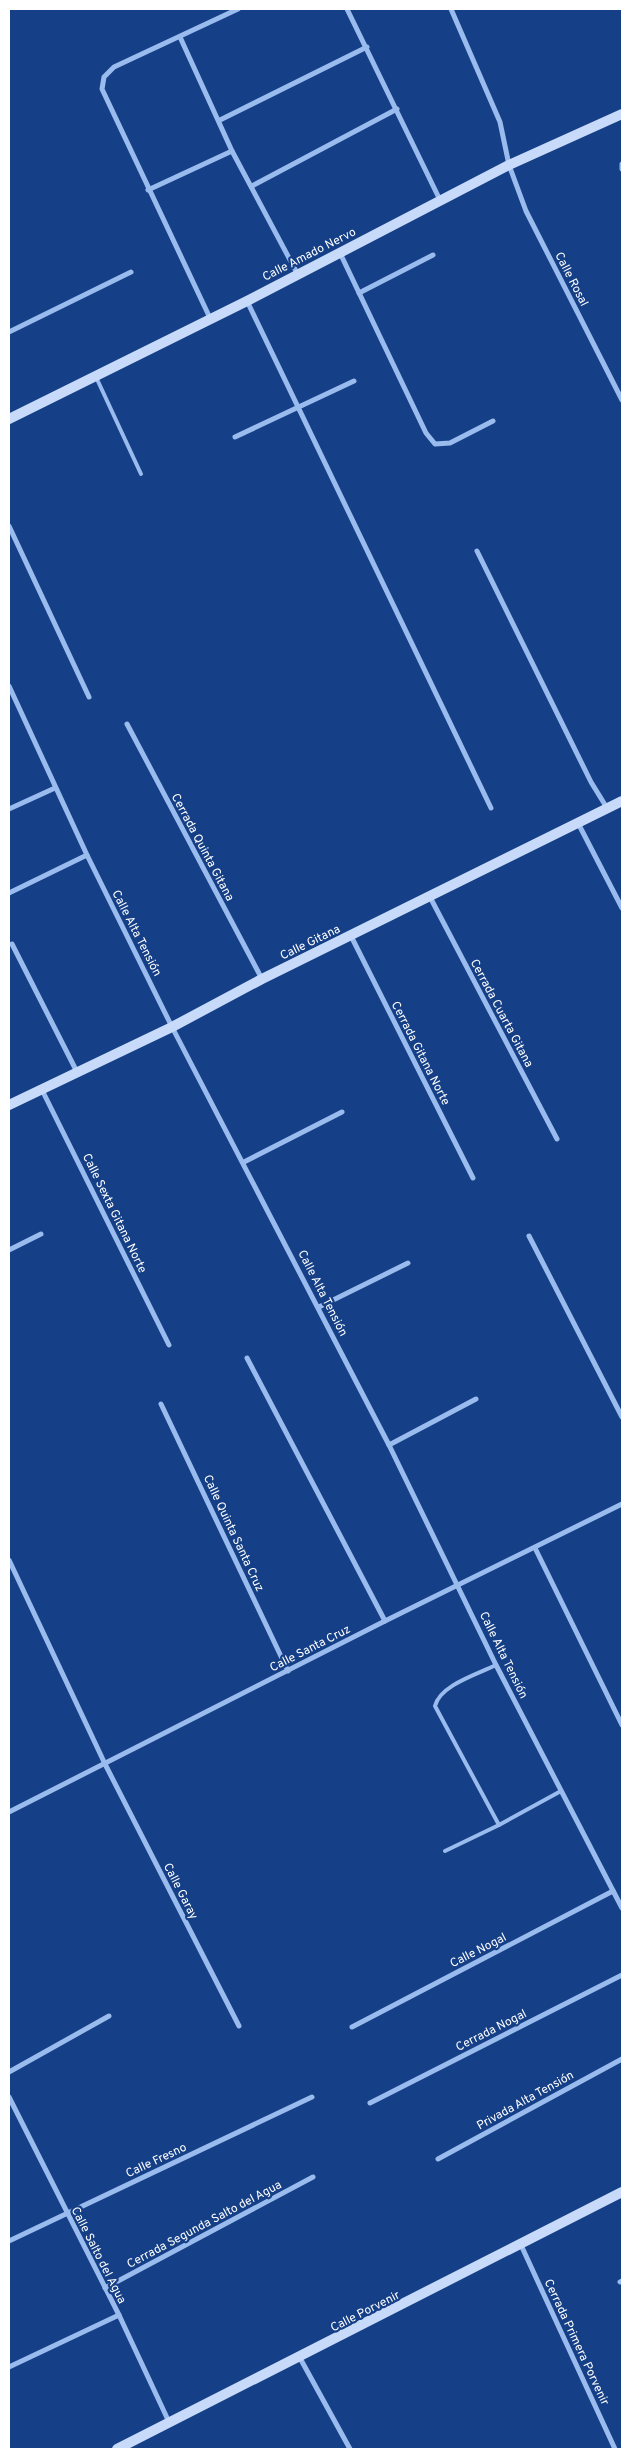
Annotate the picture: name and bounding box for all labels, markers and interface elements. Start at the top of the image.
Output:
street label: Calle Amado Nervo [260,224,359,285]
street label: Calle Rosal [551,250,592,309]
street label: Cerrada Quinta Gitana [167,791,237,904]
street label: Calle Alta Tensión [107,888,165,979]
street label: Calle Gitana [278,921,343,964]
street label: Cerrada Cuarta Gitana [466,956,536,1070]
street label: Cerrada Gitana Norte [387,999,453,1108]
street label: Calle Sexta Gitana Norte [78,1151,150,1276]
street label: Calle Alta Tensión [293,1248,351,1339]
street label: Calle Quinta Santa Cruz [199,1472,267,1594]
street label: Calle Alta Tensión [475,1609,531,1702]
street label: Calle Santa Cruz [267,1622,354,1676]
street label: Calle Garay [159,1860,201,1922]
street label: Calle Nogal [447,1930,509,1972]
street label: Cerrada Nogal [453,2006,530,2056]
street label: Privada Alta Tensión [474,2068,577,2134]
street label: Calle Fresno [123,2140,190,2182]
street label: Cerrada Segunda Salto del Agua [124,2177,285,2273]
street label: Calle Salto del Agua [67,2204,129,2307]
street label: Cerrada Primera Porvenir [540,2277,613,2408]
street label: Calle Porvenir [328,2287,403,2336]

